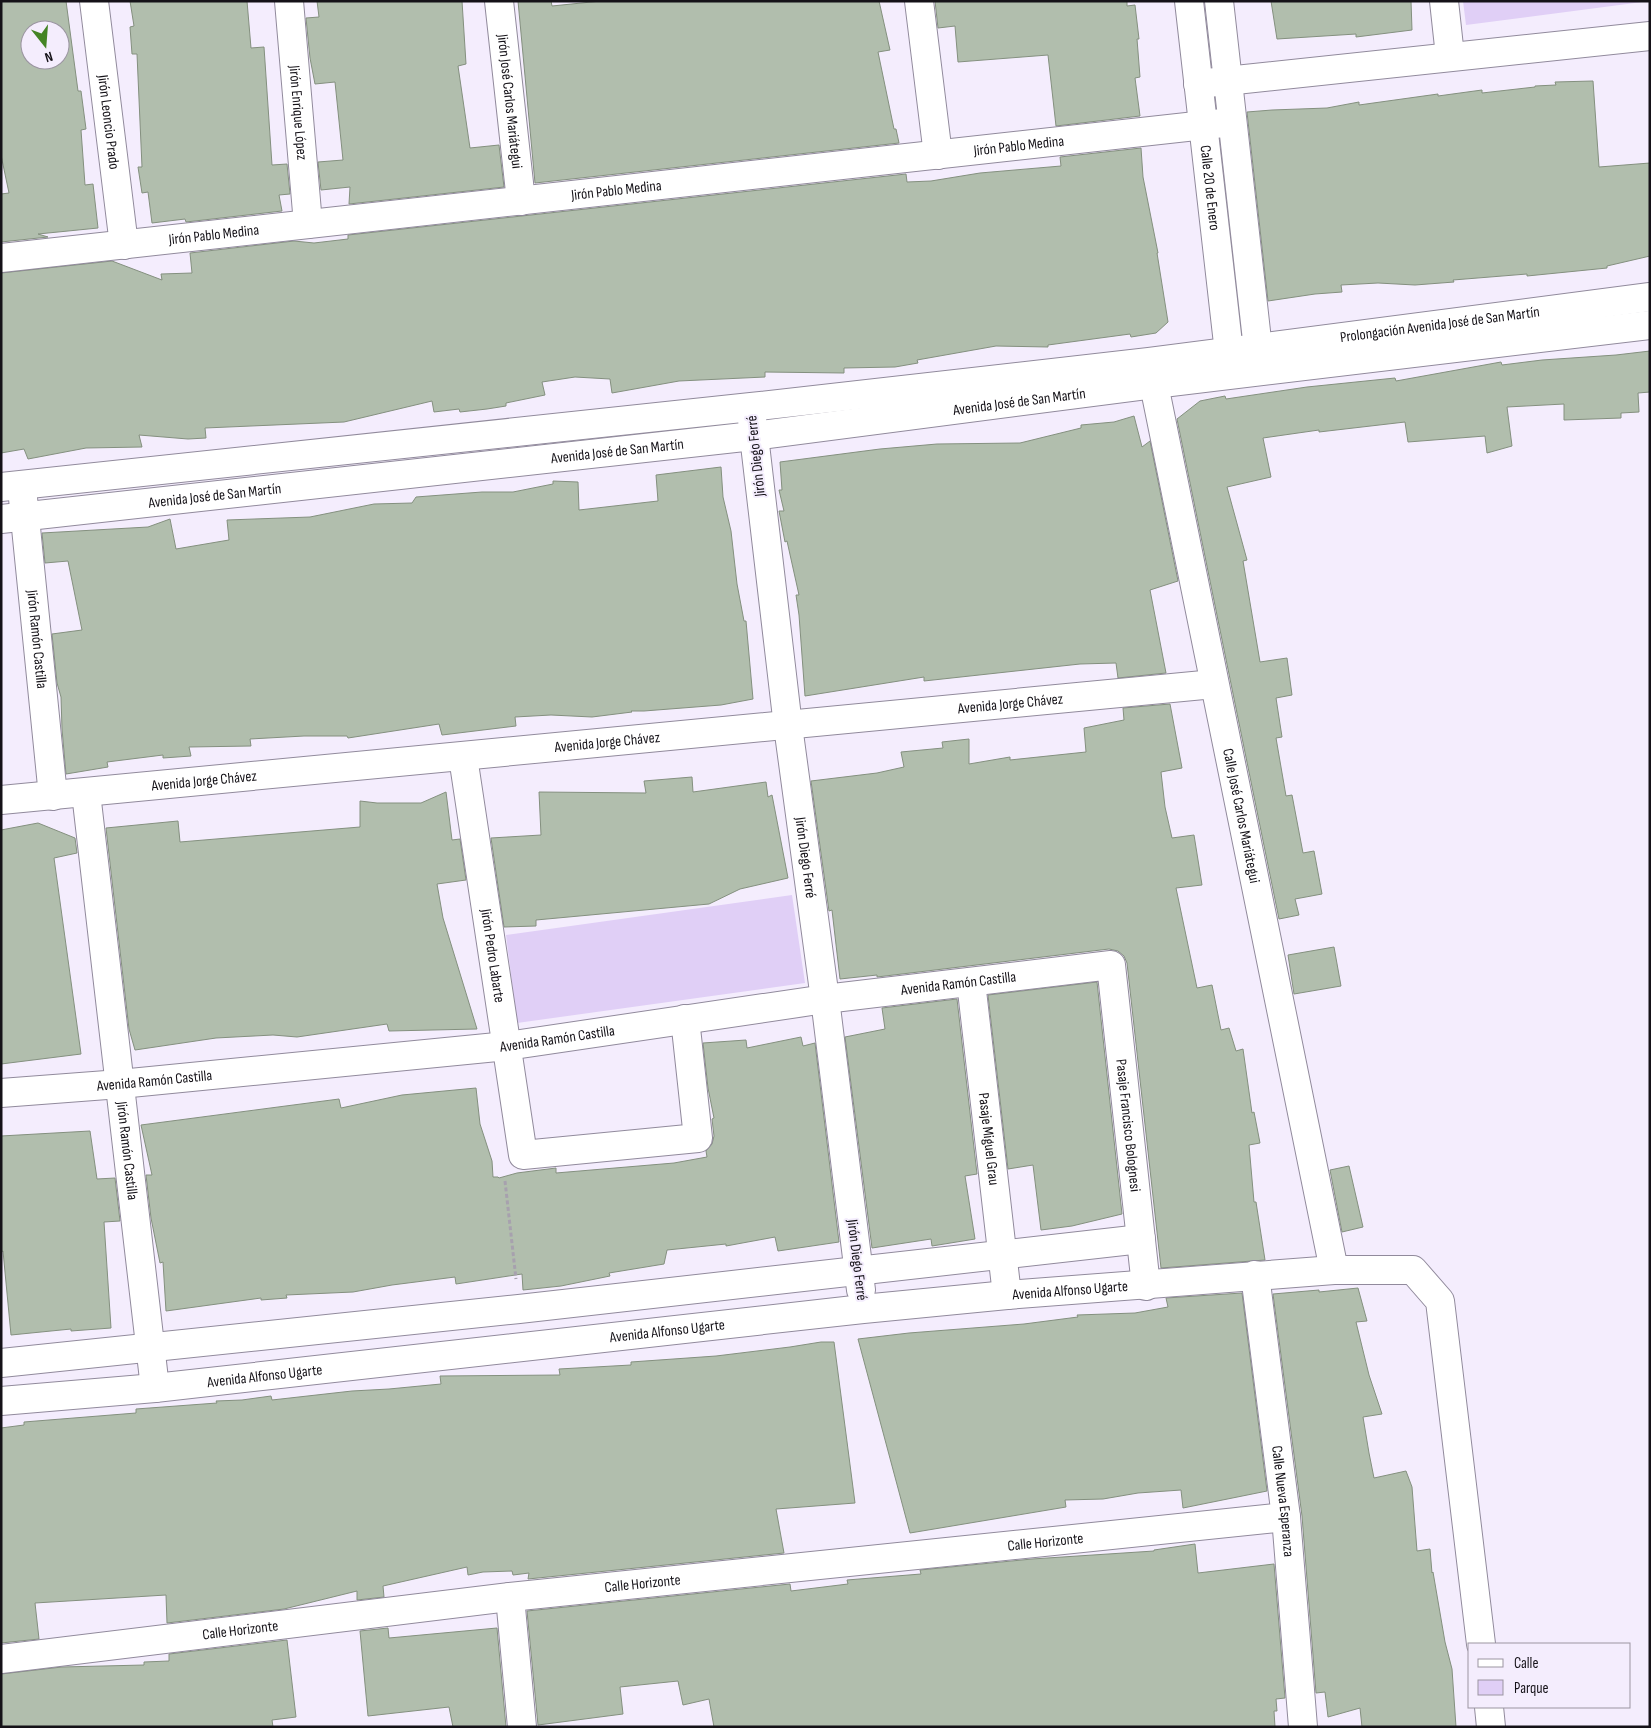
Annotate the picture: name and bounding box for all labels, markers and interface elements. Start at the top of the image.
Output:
north arrow [20,20,70,70]
street label: Jirón José Carlos Mariátegui [493,32,527,170]
text: N [43,48,55,66]
street label: Jirón Enrique López [285,63,312,161]
street label: Jirón Leoncio Prado [94,73,124,171]
street label: Jirón Pablo Medina [972,131,1065,160]
street label: Calle 20 de Enero [1196,144,1225,231]
street label: Jirón Pablo Medina [569,176,663,205]
street label: Jirón Pablo Medina [167,220,260,249]
street label: Prolongación Avenida José de San Martín [1339,302,1541,347]
street label: Avenida José de San Martín [951,383,1087,420]
street label: Jirón Diego Ferré [742,414,770,499]
street label: Avenida José de San Martín [549,434,685,468]
street label: Avenida José de San Martín [146,479,282,512]
street label: Jirón Ramón Castilla [23,588,52,690]
street label: Avenida Jorge Chávez [956,689,1065,718]
street label: Avenida Jorge Chávez [553,727,661,757]
street label: Calle José Carlos Mariátegui [1219,747,1265,885]
street label: Avenida Jorge Chávez [150,766,258,795]
street label: Jirón Diego Ferré [791,815,821,899]
street label: Jirón Pedro Labarte [476,907,509,1004]
street label: Avenida Ramón Castilla [899,967,1017,1000]
street label: Avenida Ramón Castilla [498,1021,616,1056]
street label: Pasaje Francisco Bolognesi [1112,1058,1145,1193]
street label: Avenida Ramón Castilla [95,1065,213,1095]
street label: Pasaje Miguel Grau [974,1092,1004,1186]
street label: Jirón Ramón Castilla [112,1099,143,1201]
street label: Jirón Diego Ferré [842,1217,871,1302]
street label: Avenida Alfonso Ugarte [1011,1276,1129,1304]
street label: Avenida Alfonso Ugarte [608,1315,726,1347]
street label: Avenida Alfonso Ugarte [205,1360,323,1392]
street label: Calle Nueva Esperanza [1267,1445,1299,1558]
street label: Calle Horizonte [1007,1528,1084,1555]
street label: Calle Horizonte [604,1570,681,1597]
street label: Calle Horizonte [201,1616,279,1644]
legend [1468,1643,1631,1708]
text: Calle [1514,1654,1538,1673]
text: Parque [1514,1679,1549,1698]

